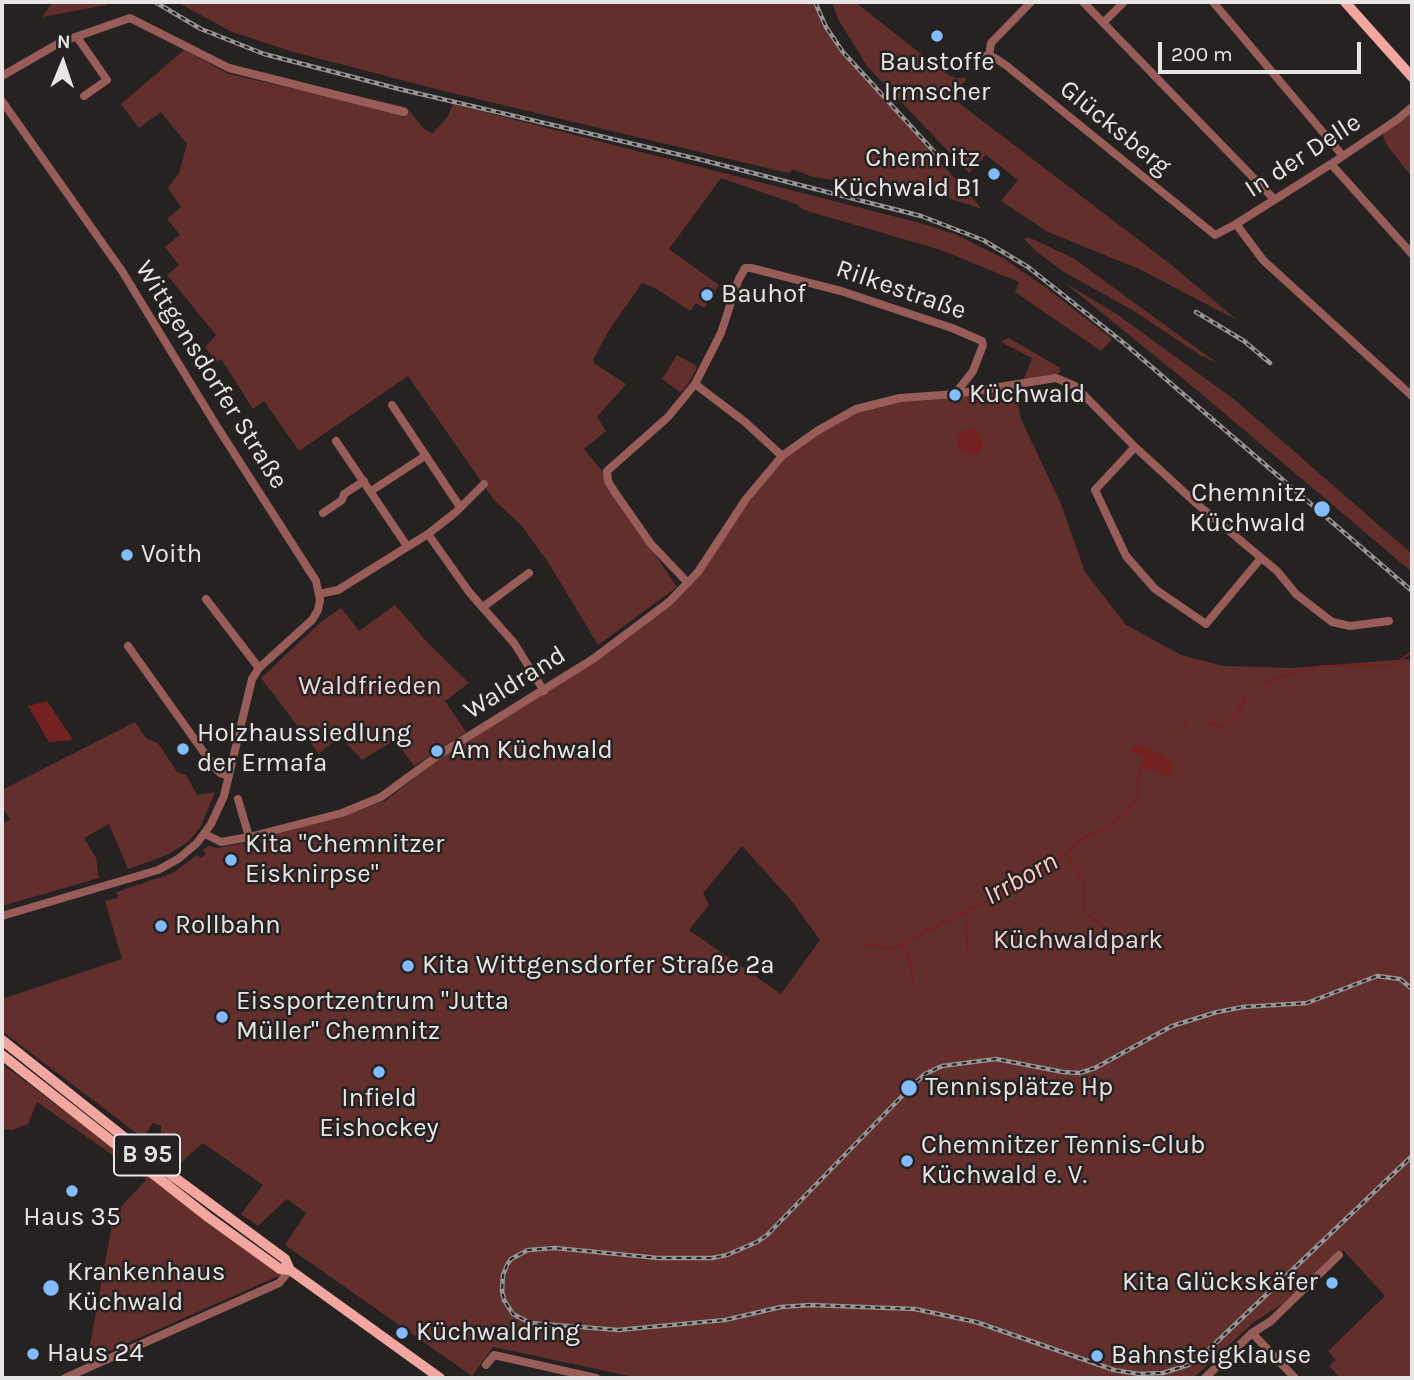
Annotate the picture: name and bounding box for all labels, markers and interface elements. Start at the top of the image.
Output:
north arrow [28,28,98,98]
marker: Baustoffe Irmscher [929,28,945,44]
scale bar [1162,28,1365,72]
text: N [57,31,71,53]
text: 200 m [1171,42,1233,66]
place label: Baustoffe Irmscher [879,47,995,108]
street label: Glücksberg [1053,74,1177,182]
street label: In der Delle [1239,107,1367,205]
place label: Chemnitz Küchwald B1 [833,143,980,204]
marker: Chemnitz Küchwald B1 [986,166,1002,182]
street label: Rilkestraße [832,253,970,327]
street label: Wittgensdorfer Straße [128,255,294,495]
place label: Bauhof [721,279,806,311]
marker: Bauhof [699,287,715,303]
place label: Küchwald [969,379,1085,411]
marker: Küchwald [947,387,963,403]
place label: Chemnitz Küchwald [1190,478,1306,540]
marker: Chemnitz Küchwald [1312,499,1332,519]
place label: Voith [141,539,202,571]
marker: Voith [119,547,135,563]
street label: Waldrand [458,640,572,726]
park label: Waldfrieden [298,671,442,703]
place label: Holzhaussiedlung der Ermafa [197,718,411,780]
place label: Am Küchwald [451,735,613,767]
marker: Holzhaussiedlung der Ermafa [175,741,191,757]
marker: Am Küchwald [429,743,445,759]
place label: Kita "Chemnitzer Eisknirpse" [245,829,444,890]
water label: Irrborn [978,845,1064,913]
marker: Kita "Chemnitzer Eisknirpse" [223,852,239,868]
place label: Rollbahn [175,910,281,942]
marker: Rollbahn [153,918,169,934]
park label: Küchwaldpark [993,925,1163,957]
place label: Kita Wittgensdorfer Straße 2a [422,950,775,982]
marker: Kita Wittgensdorfer Straße 2a [400,958,416,974]
place label: Eissportzentrum "Jutta Müller" Chemnitz [236,986,509,1048]
marker: Eissportzentrum "Jutta Müller" Chemnitz [214,1009,230,1025]
marker: Infield Eishockey [371,1064,387,1080]
place label: Tennisplätze Hp [925,1072,1113,1104]
marker: Tennisplätze Hp [899,1078,919,1098]
place label: Infield Eishockey [319,1083,439,1144]
place label: Chemnitzer Tennis-Club Küchwald e. V. [921,1130,1205,1192]
road number: B 95 [114,1134,180,1176]
marker: Chemnitzer Tennis-Club Küchwald e. V. [899,1153,915,1169]
marker: Haus 35 [64,1183,80,1199]
place label: Haus 35 [23,1202,121,1234]
place label: Krankenhaus Küchwald [67,1257,225,1318]
place label: Kita Glückskäfer [1122,1267,1318,1299]
marker: Kita Glückskäfer [1324,1275,1340,1291]
marker: Krankenhaus Küchwald [41,1278,61,1298]
place label: Küchwaldring [416,1317,580,1349]
marker: Küchwaldring [394,1325,410,1341]
place label: Haus 24 [47,1338,144,1370]
place label: Bahnsteigklause [1111,1340,1311,1372]
marker: Haus 24 [25,1346,41,1362]
marker: Bahnsteigklause [1089,1348,1105,1364]

